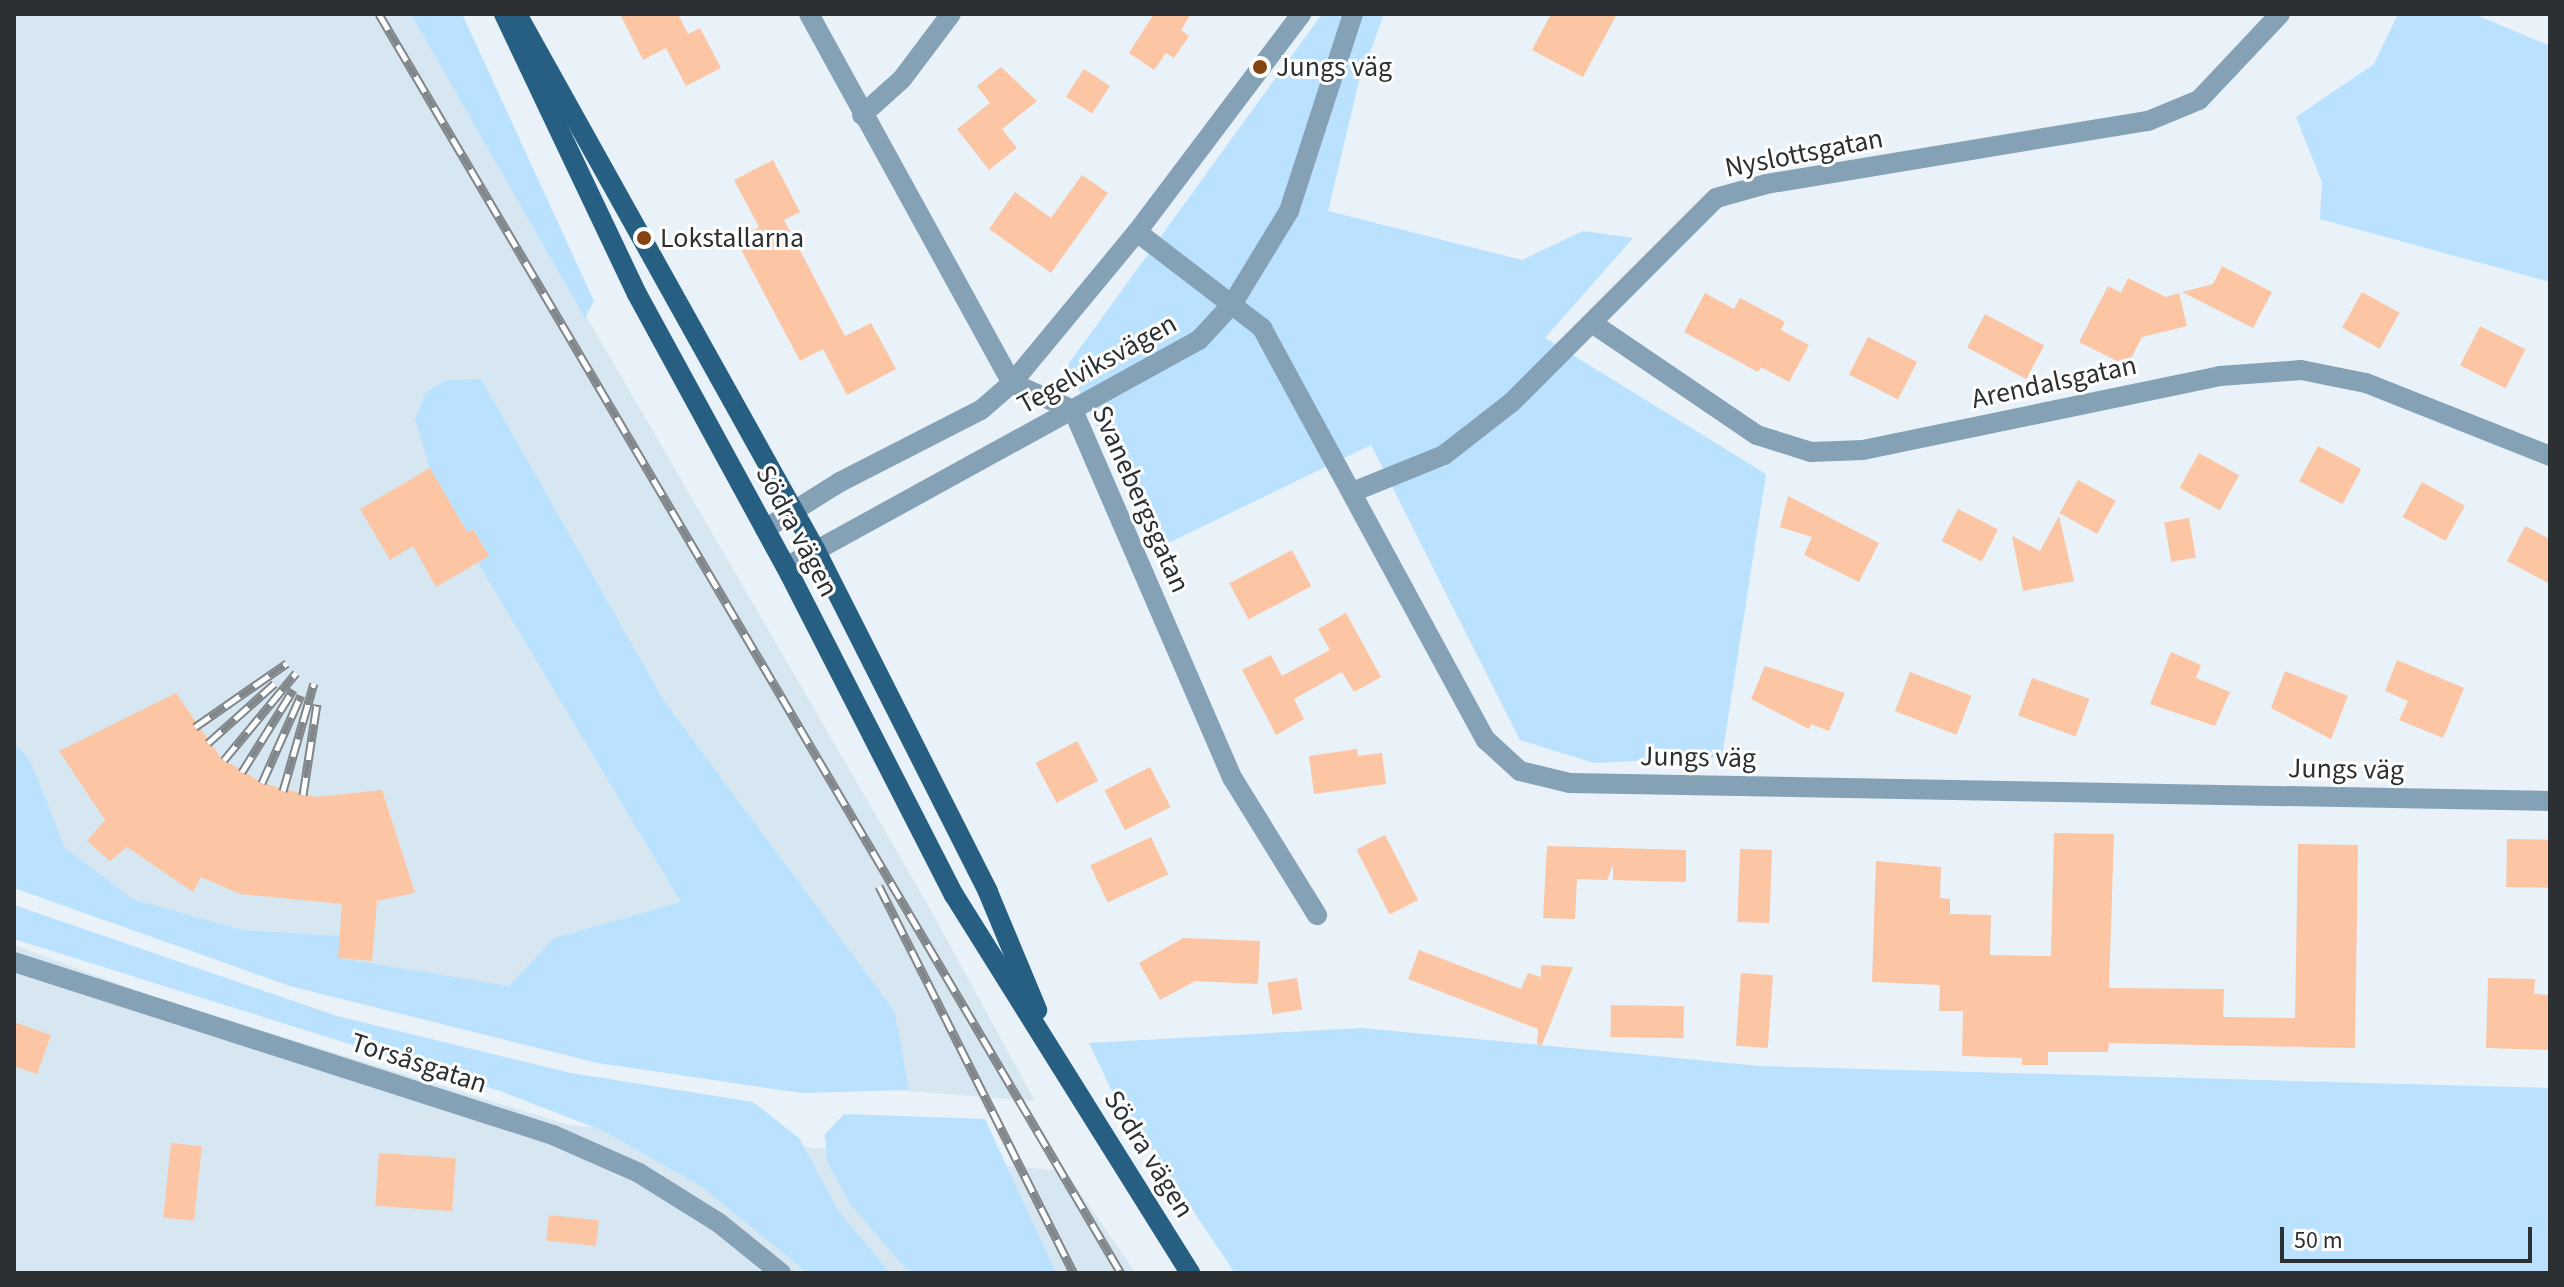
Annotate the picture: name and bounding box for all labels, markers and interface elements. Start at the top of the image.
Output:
place label: Jungs väg [1276,50,1392,84]
marker: Jungs väg [1251,58,1269,76]
street label: Nyslottsgatan [1722,121,1886,185]
place label: Lokstallarna [660,221,804,255]
marker: Lokstallarna [635,229,653,247]
street label: Tegelviksvägen [1012,306,1182,422]
street label: Arendalsgatan [1968,348,2140,416]
street label: Svanebergsgatan [1085,400,1197,598]
street label: Södra vägen [748,460,846,602]
street label: Jungs väg [1640,739,1756,775]
street label: Jungs väg [2288,751,2404,787]
street label: Torsåsgatan [347,1025,491,1101]
street label: Södra vägen [1097,1084,1201,1224]
scale bar [2284,1211,2536,1261]
text: 50 m [2294,1223,2343,1258]

